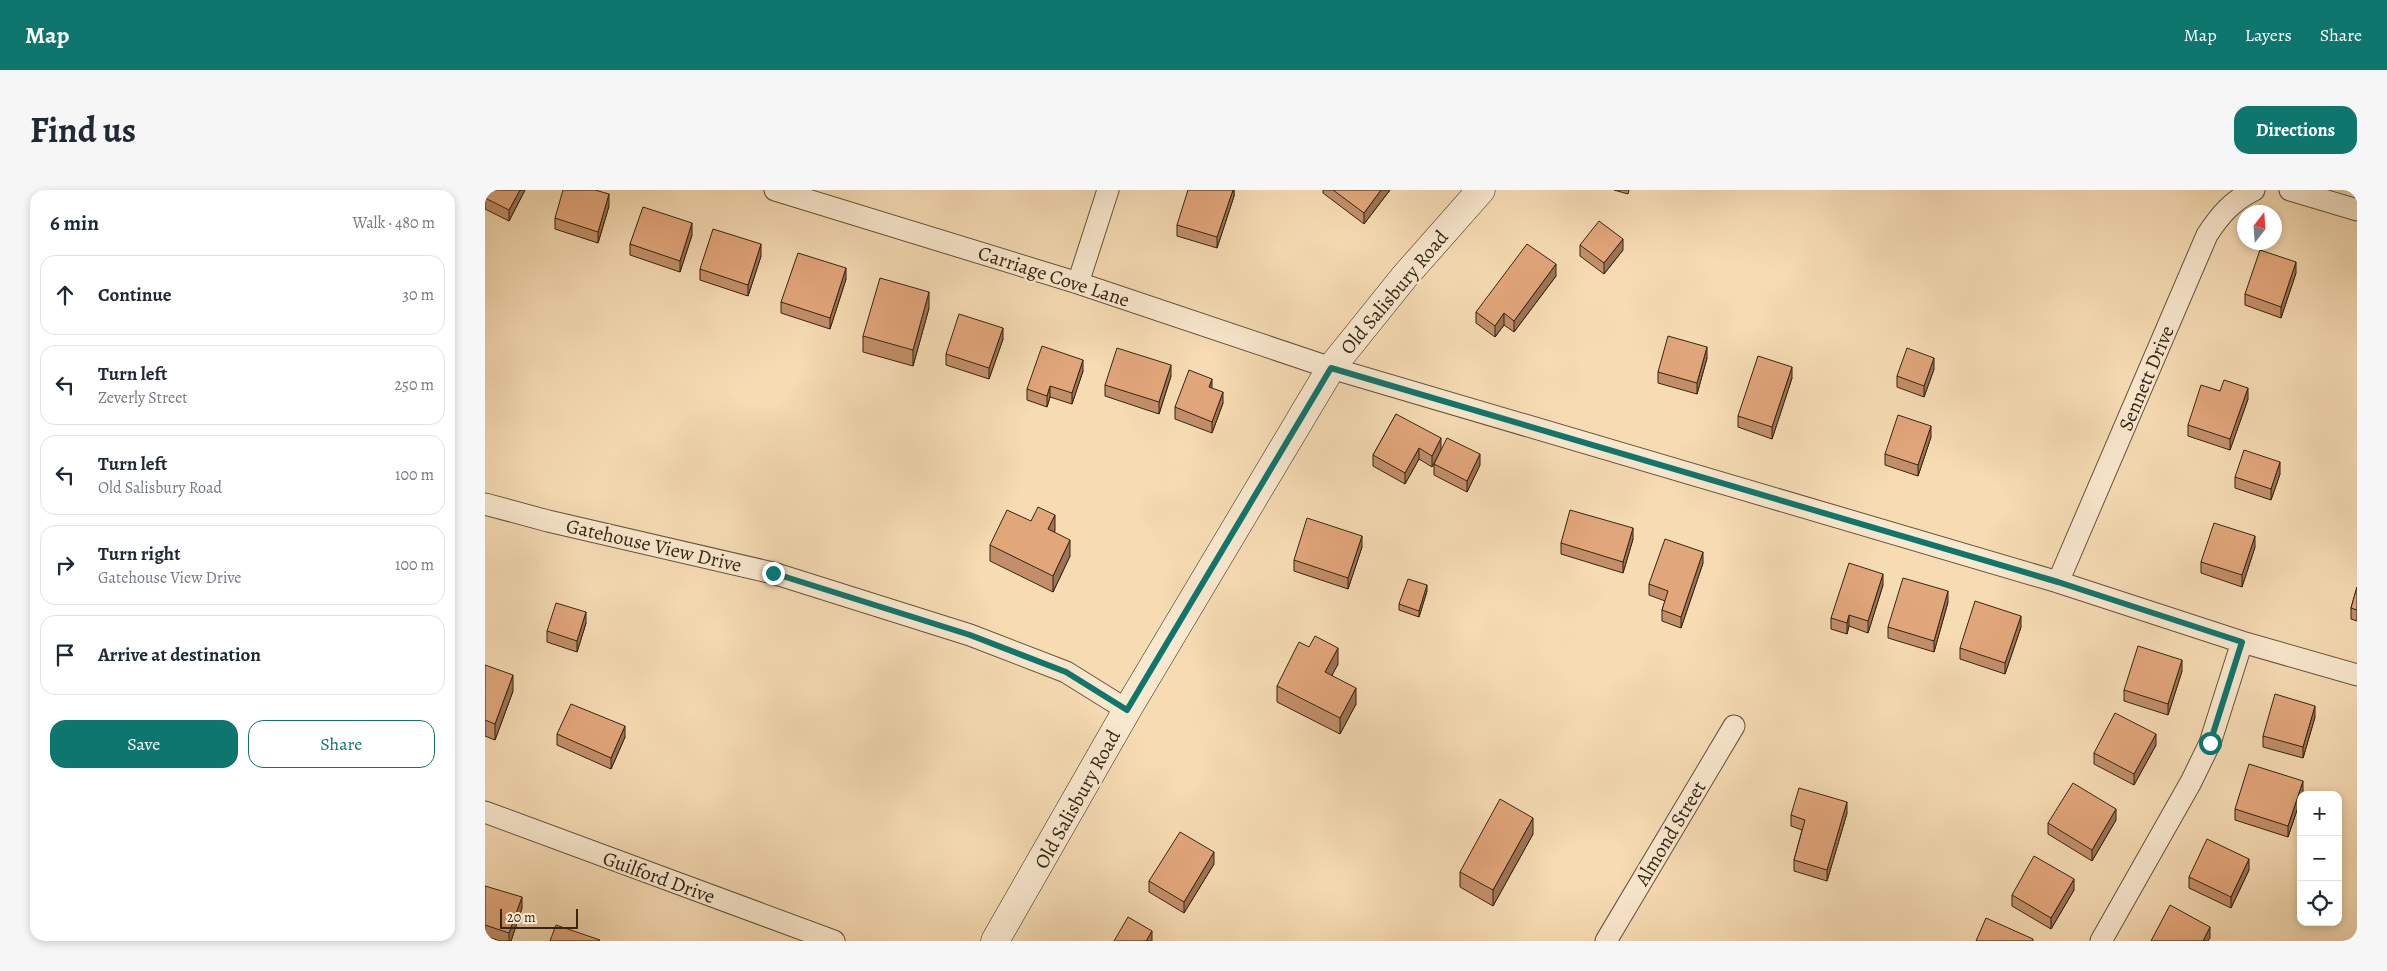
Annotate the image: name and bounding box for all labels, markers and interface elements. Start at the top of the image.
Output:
text: Map [25,19,69,51]
text: Map [2184,23,2217,47]
text: Layers [2245,23,2292,47]
text: Share [2320,23,2362,47]
text: Find us [30,106,136,154]
button: Directions [2234,106,2357,154]
north arrow [2237,205,2282,250]
text: 6 min [50,209,99,237]
text: Walk · 480 m [353,212,435,234]
street label: Old Salisbury Road [1334,224,1455,360]
street label: Carriage Cove Lane [975,239,1133,314]
icon: ahead [51,281,79,309]
text: Continue [98,282,172,308]
text: 30 m [402,284,434,306]
street label: Sennett Drive [2112,321,2181,435]
text: Turn left [98,361,167,387]
icon: left [51,371,79,399]
text: 250 m [395,374,434,396]
text: Zeverly Street [98,387,188,409]
text: Turn left [98,451,167,477]
icon: left [51,461,79,489]
text: 100 m [395,464,434,486]
text: Old Salisbury Road [98,477,222,499]
street label: Gatehouse View Drive [563,512,744,579]
text: Turn right [98,541,180,567]
icon: right [51,551,79,579]
text: 100 m [395,554,434,576]
route end [762,562,785,585]
text: Gatehouse View Drive [98,567,242,589]
icon: arrive [51,641,79,669]
text: Arrive at destination [98,642,261,668]
button: Save [50,720,238,768]
button: Share [248,720,435,768]
street label: Old Salisbury Road [1028,725,1127,874]
route start [2199,732,2222,755]
street label: Almond Street [1628,776,1712,891]
map controls [2297,791,2342,926]
button: + [2297,791,2342,836]
button: − [2297,836,2342,881]
street label: Guilford Drive [599,845,719,910]
button: locate [2297,881,2342,926]
scale bar [500,906,577,929]
text: 20 m [507,908,536,927]

